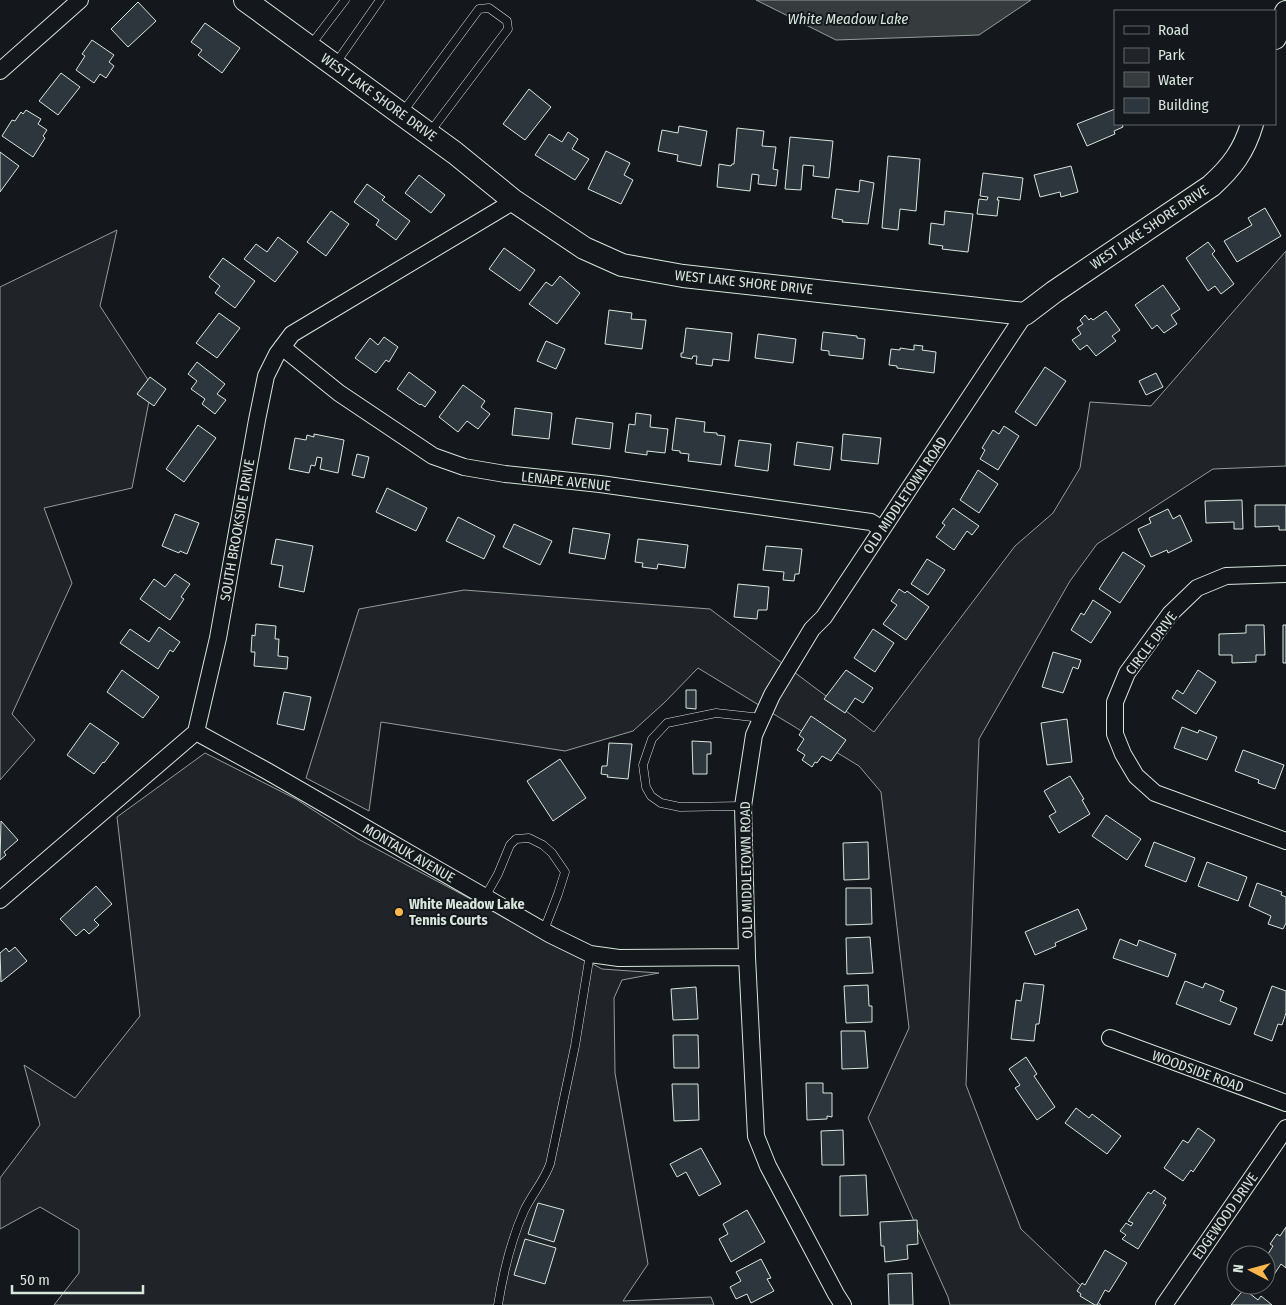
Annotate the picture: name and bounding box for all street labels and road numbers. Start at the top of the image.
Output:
street label: WEST LAKE SHORE DRIVE [317,50,440,145]
street label: WEST LAKE SHORE DRIVE [1087,181,1212,273]
street label: WEST LAKE SHORE DRIVE [674,267,814,298]
street label: OLD MIDDLETOWN ROAD [860,433,951,557]
street label: SOUTH BROOKSIDE DRIVE [217,457,258,602]
street label: LENAPE AVENUE [520,468,612,495]
street label: CIRCLE DRIVE [1122,608,1181,678]
street label: OLD MIDDLETOWN ROAD [737,801,756,939]
street label: MONTAUK AVENUE [360,820,458,887]
street label: WOODSIDE ROAD [1150,1047,1246,1096]
street label: EDGEWOOD DRIVE [1189,1169,1262,1263]

